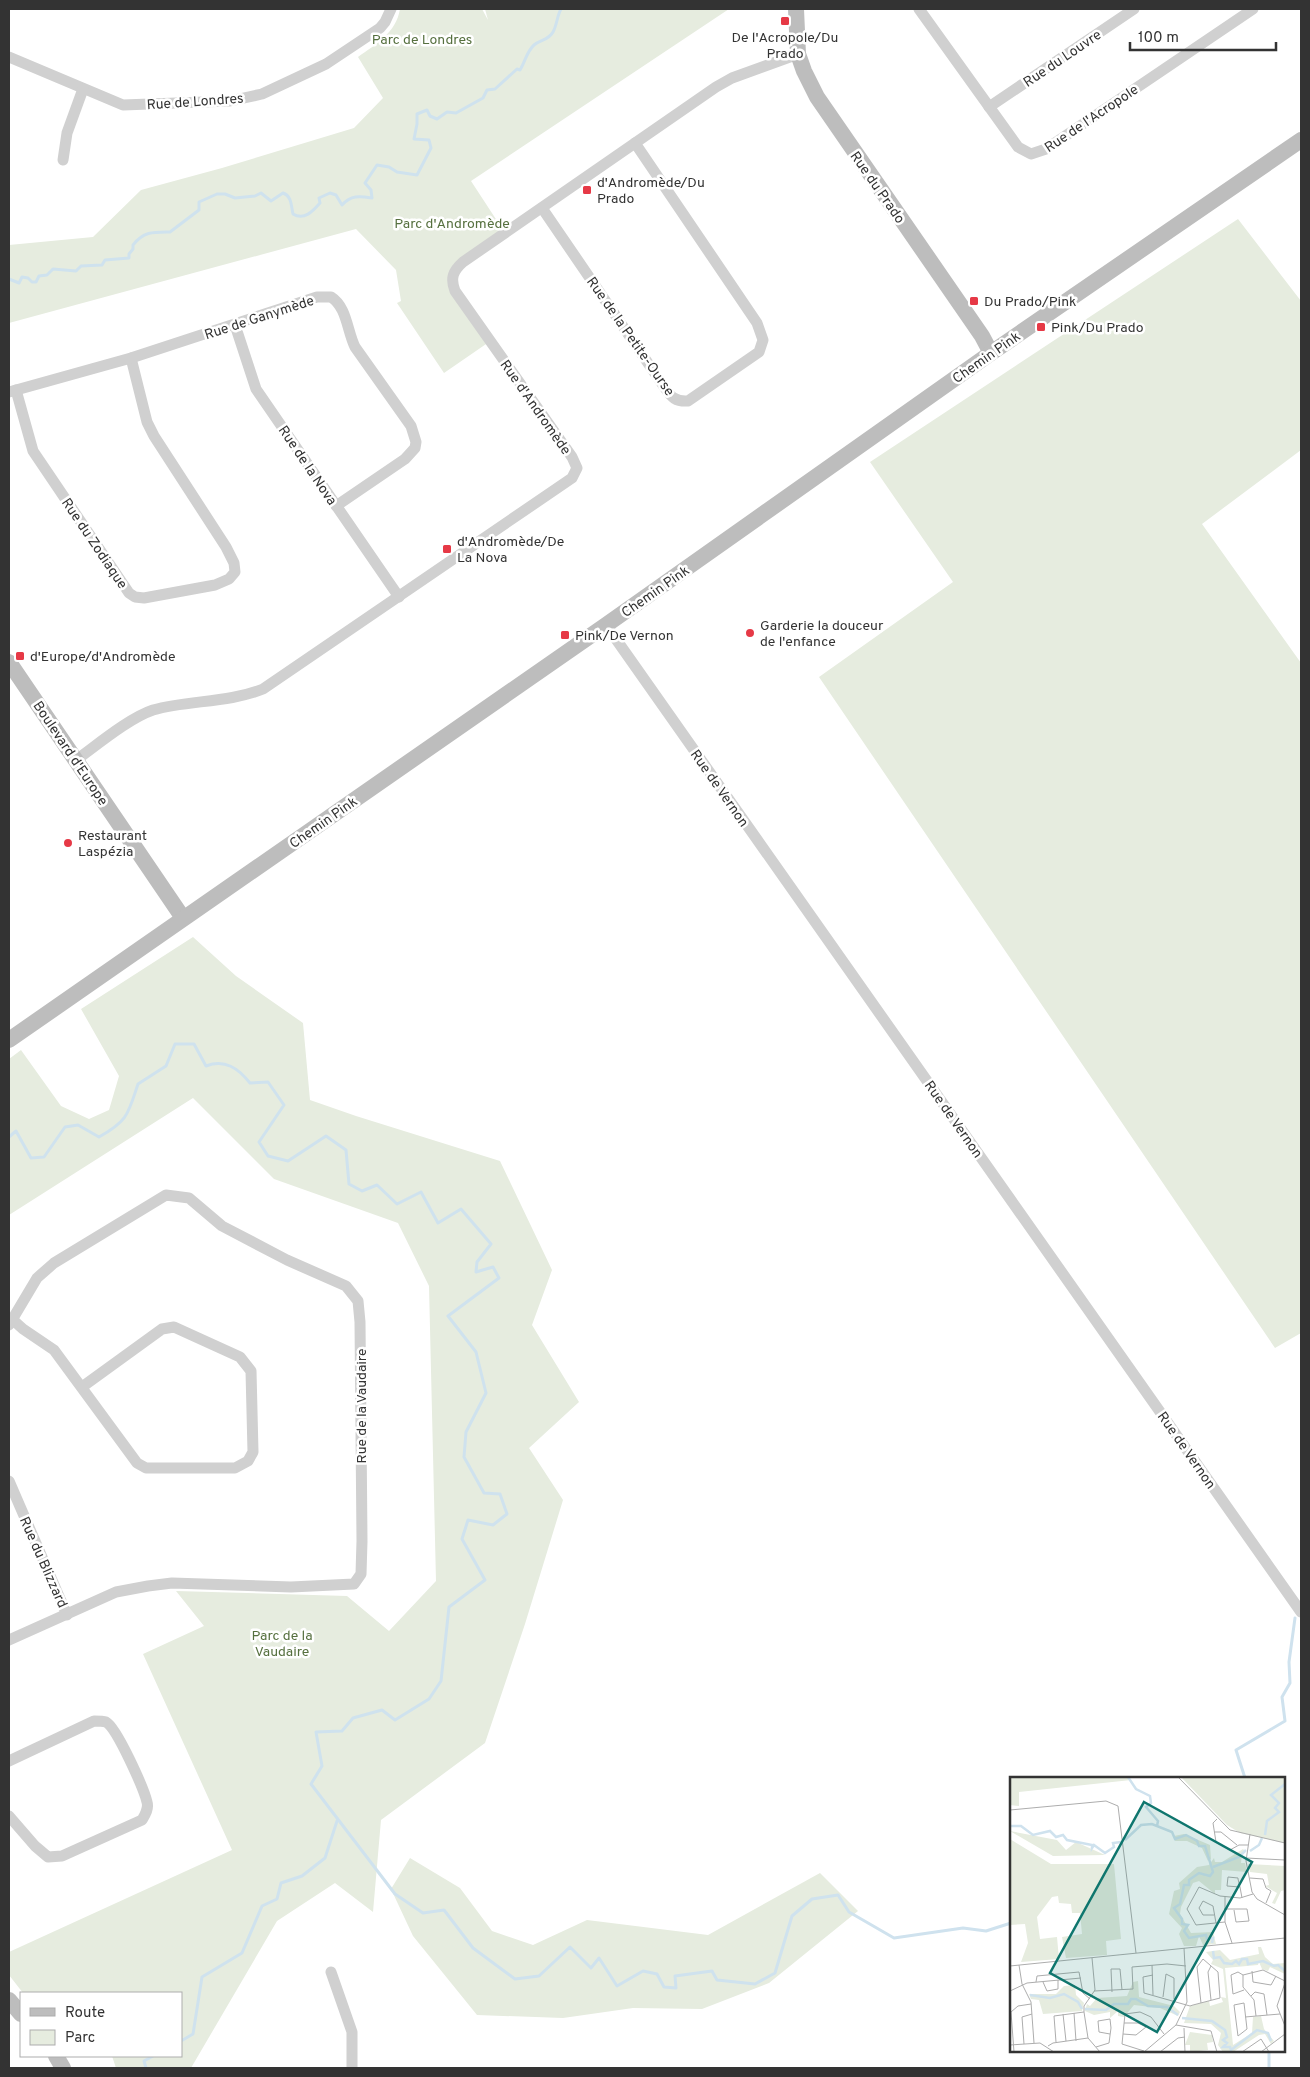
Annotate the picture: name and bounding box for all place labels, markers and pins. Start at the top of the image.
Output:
marker: De l'Acropole/Du Prado [779,15,791,27]
place label: De l'Acropole/Du Prado [732,30,838,63]
place label: d'Andromède/Du Prado [597,175,705,208]
marker: d'Andromède/Du Prado [581,184,593,196]
place label: Du Prado/Pink [984,294,1076,311]
marker: Du Prado/Pink [968,295,980,307]
place label: Pink/Du Prado [1051,320,1144,337]
marker: Pink/Du Prado [1035,321,1047,333]
place label: d'Andromède/De La Nova [457,534,564,567]
marker: d'Andromède/De La Nova [441,543,453,555]
place label: Garderie la douceur de l'enfance [760,618,884,651]
marker: Garderie la douceur de l'enfance [744,627,756,639]
place label: Pink/De Vernon [575,628,674,645]
marker: Pink/De Vernon [559,629,571,641]
place label: d'Europe/d'Andromède [30,649,175,666]
marker: d'Europe/d'Andromède [14,650,26,662]
place label: Restaurant Laspézia [78,828,147,861]
marker: Restaurant Laspézia [62,837,74,849]

